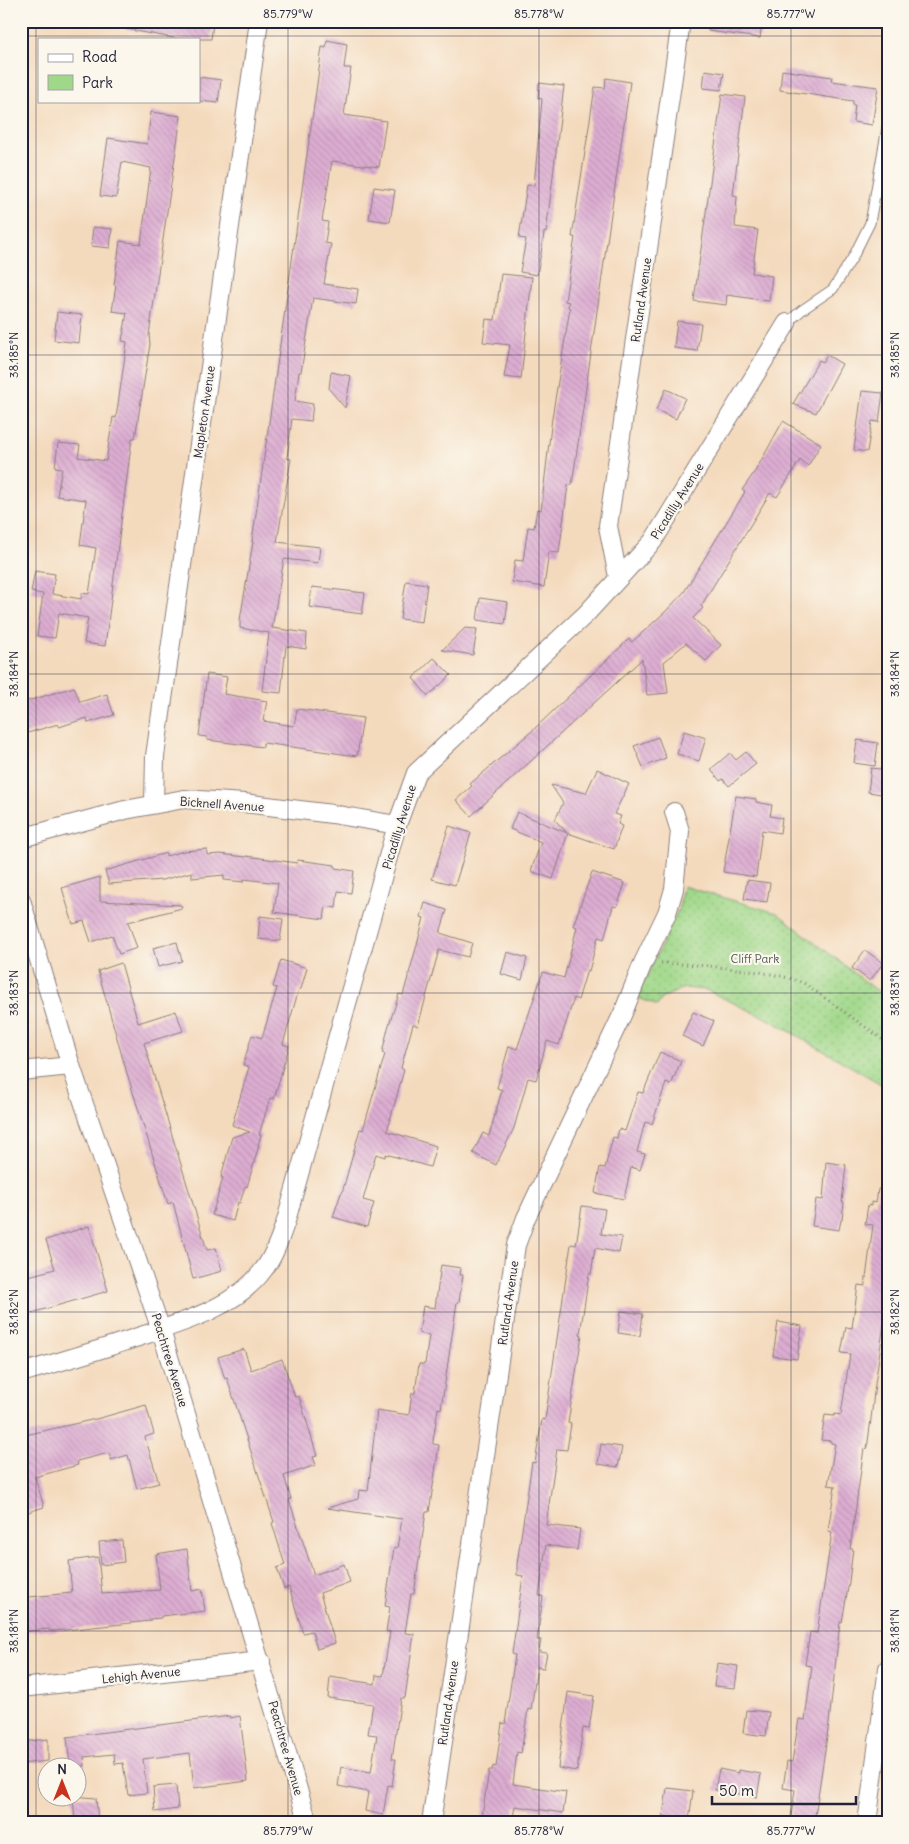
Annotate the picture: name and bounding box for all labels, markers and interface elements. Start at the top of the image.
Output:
text: 85.779°W [263,6,313,21]
text: 85.778°W [514,6,564,21]
text: 85.777°W [767,6,816,21]
legend [38,38,200,102]
text: Road [82,47,117,66]
text: Park [82,73,113,92]
street label: Rutland Avenue [628,257,654,343]
text: 38.185°N [6,332,21,378]
text: 38.185°N [887,332,902,378]
street label: Mapleton Avenue [190,365,218,459]
street label: Picadilly Avenue [647,460,707,542]
text: 38.184°N [6,651,21,697]
text: 38.184°N [887,651,902,697]
street label: Picadilly Avenue [379,783,419,871]
street label: Bicknell Avenue [179,794,265,814]
park label: Cliff Park [731,951,779,966]
text: 38.183°N [6,970,21,1016]
text: 38.183°N [887,970,902,1016]
street label: Rutland Avenue [495,1260,521,1346]
text: 38.182°N [6,1289,21,1335]
text: 38.182°N [887,1289,902,1335]
street label: Peachtree Avenue [149,1311,191,1409]
text: 38.181°N [6,1609,21,1653]
text: 38.181°N [887,1609,902,1653]
street label: Rutland Avenue [435,1660,461,1746]
street label: Lehigh Avenue [101,1663,181,1687]
street label: Peachtree Avenue [265,1699,307,1797]
north arrow [38,1756,88,1806]
text: N [57,1760,67,1778]
scale bar [712,1774,855,1806]
text: 50 m [719,1781,754,1800]
text: 85.779°W [263,1823,313,1838]
text: 85.778°W [514,1823,564,1838]
text: 85.777°W [767,1823,816,1838]

